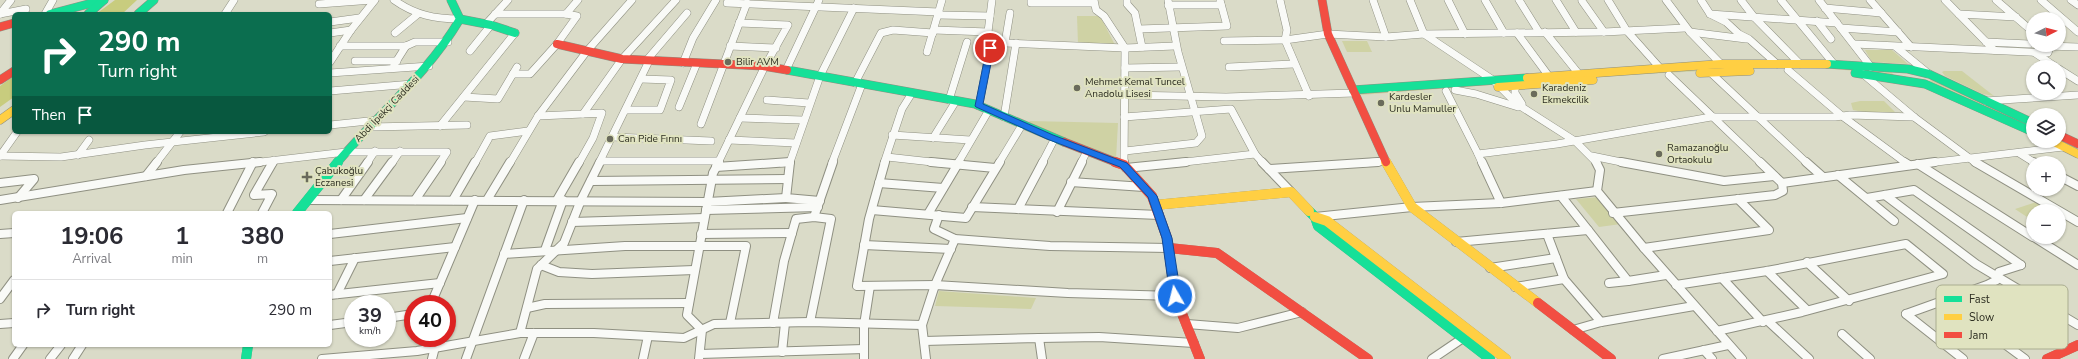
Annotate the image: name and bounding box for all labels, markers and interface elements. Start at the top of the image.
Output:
north arrow [2026,12,2066,52]
map controls [2026,12,2066,244]
text: 290 m [98,23,181,61]
icon: right [32,28,84,80]
pin [973,31,1007,65]
icon: arrive [979,37,1001,59]
place label: Bilir AVM [736,55,779,69]
marker: Bilir AVM [723,57,733,67]
text: Turn right [98,59,177,83]
button: search [2026,60,2066,100]
street label: Abdi İpekçi Caddesi [351,73,423,145]
place label: Mehmet Kemal Tuncel Anadolu Lisesi [1085,75,1185,101]
place label: Karadeniz Ekmekcilik [1542,81,1590,107]
marker: Mehmet Kemal Tuncel Anadolu Lisesi [1072,83,1082,93]
marker: Karadeniz Ekmekcilik [1529,89,1539,99]
place label: Kardesler Unlu Mamuller [1389,90,1456,116]
marker: Kardesler Unlu Mamuller [1376,98,1386,108]
icon: arrive [74,104,96,126]
text: Then [32,105,66,125]
button: layers [2026,108,2066,148]
place label: Can Pide Fırını [618,132,682,146]
marker: Can Pide Fırını [605,134,615,144]
place label: Ramazanoğlu Ortaokulu [1667,141,1728,167]
marker: Ramazanoğlu Ortaokulu [1654,149,1664,159]
button: + [2026,156,2066,196]
place label: Çabukoğlu Eczanesi [315,164,363,190]
marker: Çabukoğlu Eczanesi [302,172,312,182]
button: − [2026,204,2066,244]
text: 19:06 [60,220,123,252]
text: 1 [175,220,189,252]
text: 380 [241,220,284,252]
text: Arrival [72,250,111,268]
text: min [171,250,193,268]
text: m [257,250,268,268]
position arrow [1154,275,1196,317]
legend [1936,285,2068,349]
text: Fast [1969,292,1990,307]
speed limit sign: 40 [404,295,456,347]
icon: right [32,299,54,321]
text: Turn right [66,300,135,320]
text: 290 m [268,300,312,320]
text: 39 [358,302,382,329]
text: Slow [1969,310,1994,325]
text: km/h [359,324,381,338]
text: Jam [1968,328,1988,343]

